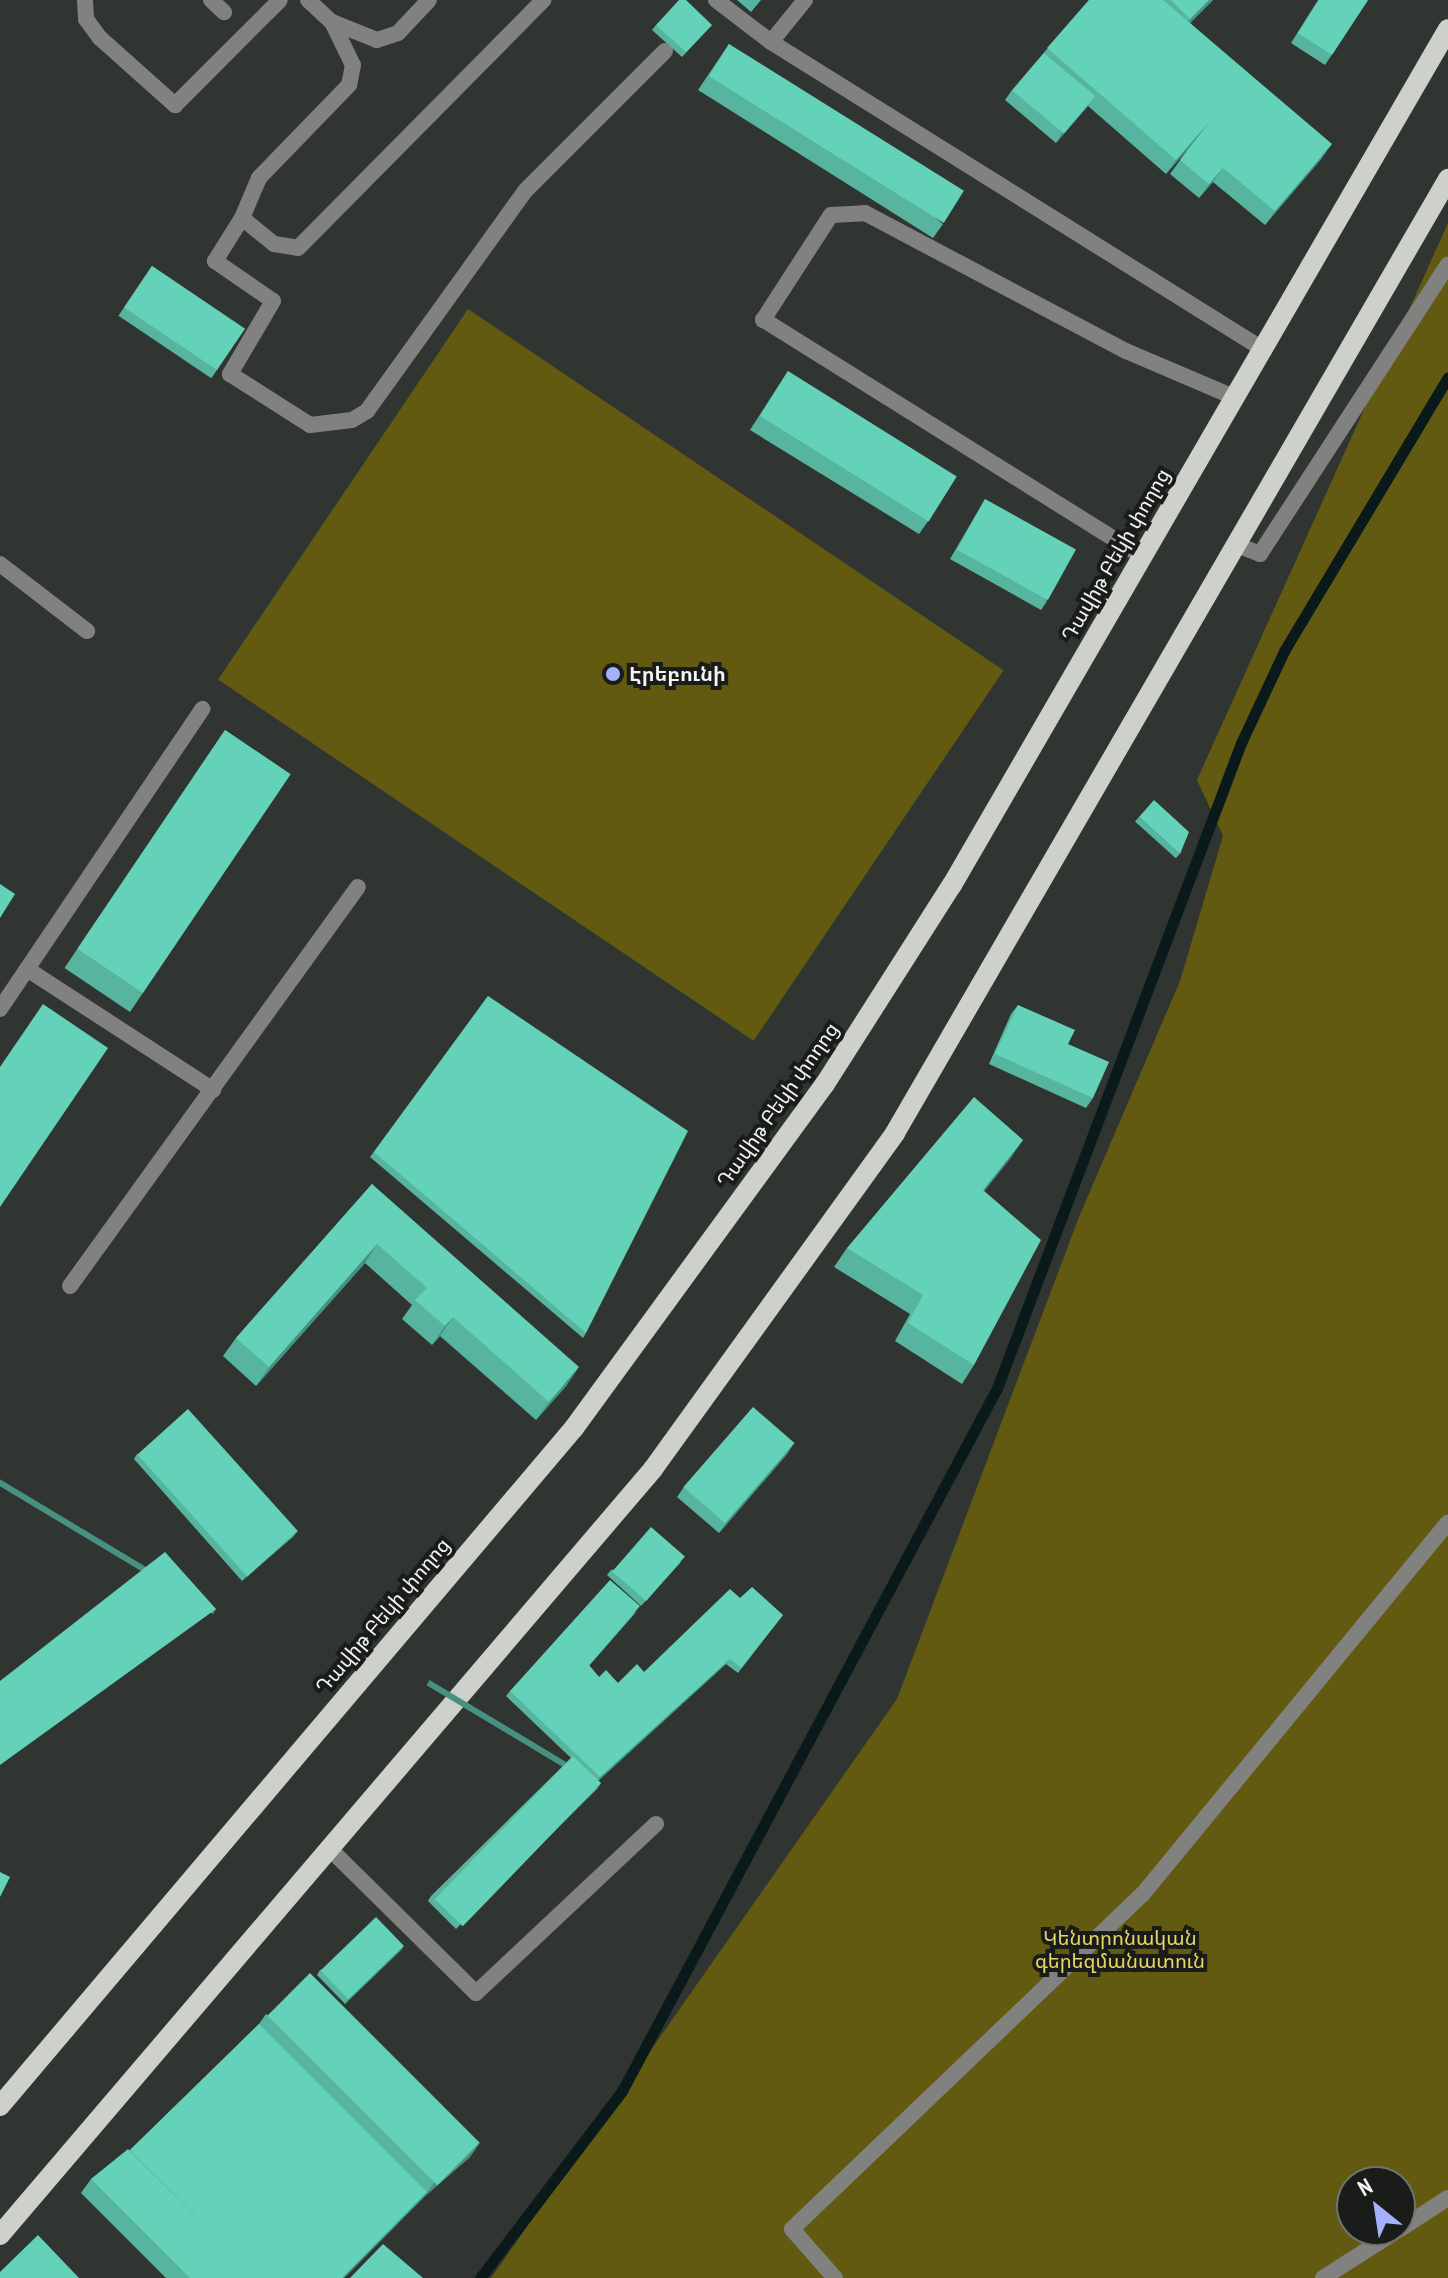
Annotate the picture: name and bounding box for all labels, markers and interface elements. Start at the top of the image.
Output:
street label: Դավիթ Բեկի փողոց [1057,464,1175,646]
place label: Էրեբունի [629,662,726,686]
marker: Էրեբունի [604,665,622,683]
street label: Դավիթ Բեկի փողոց [712,1018,844,1192]
street label: Դավիթ Բեկի փողոց [311,1533,455,1699]
park label: Կենտրոնական գերեզմանատուն [1035,1927,1205,1974]
north arrow [1336,2166,1416,2246]
text: N [1353,2172,1377,2202]

